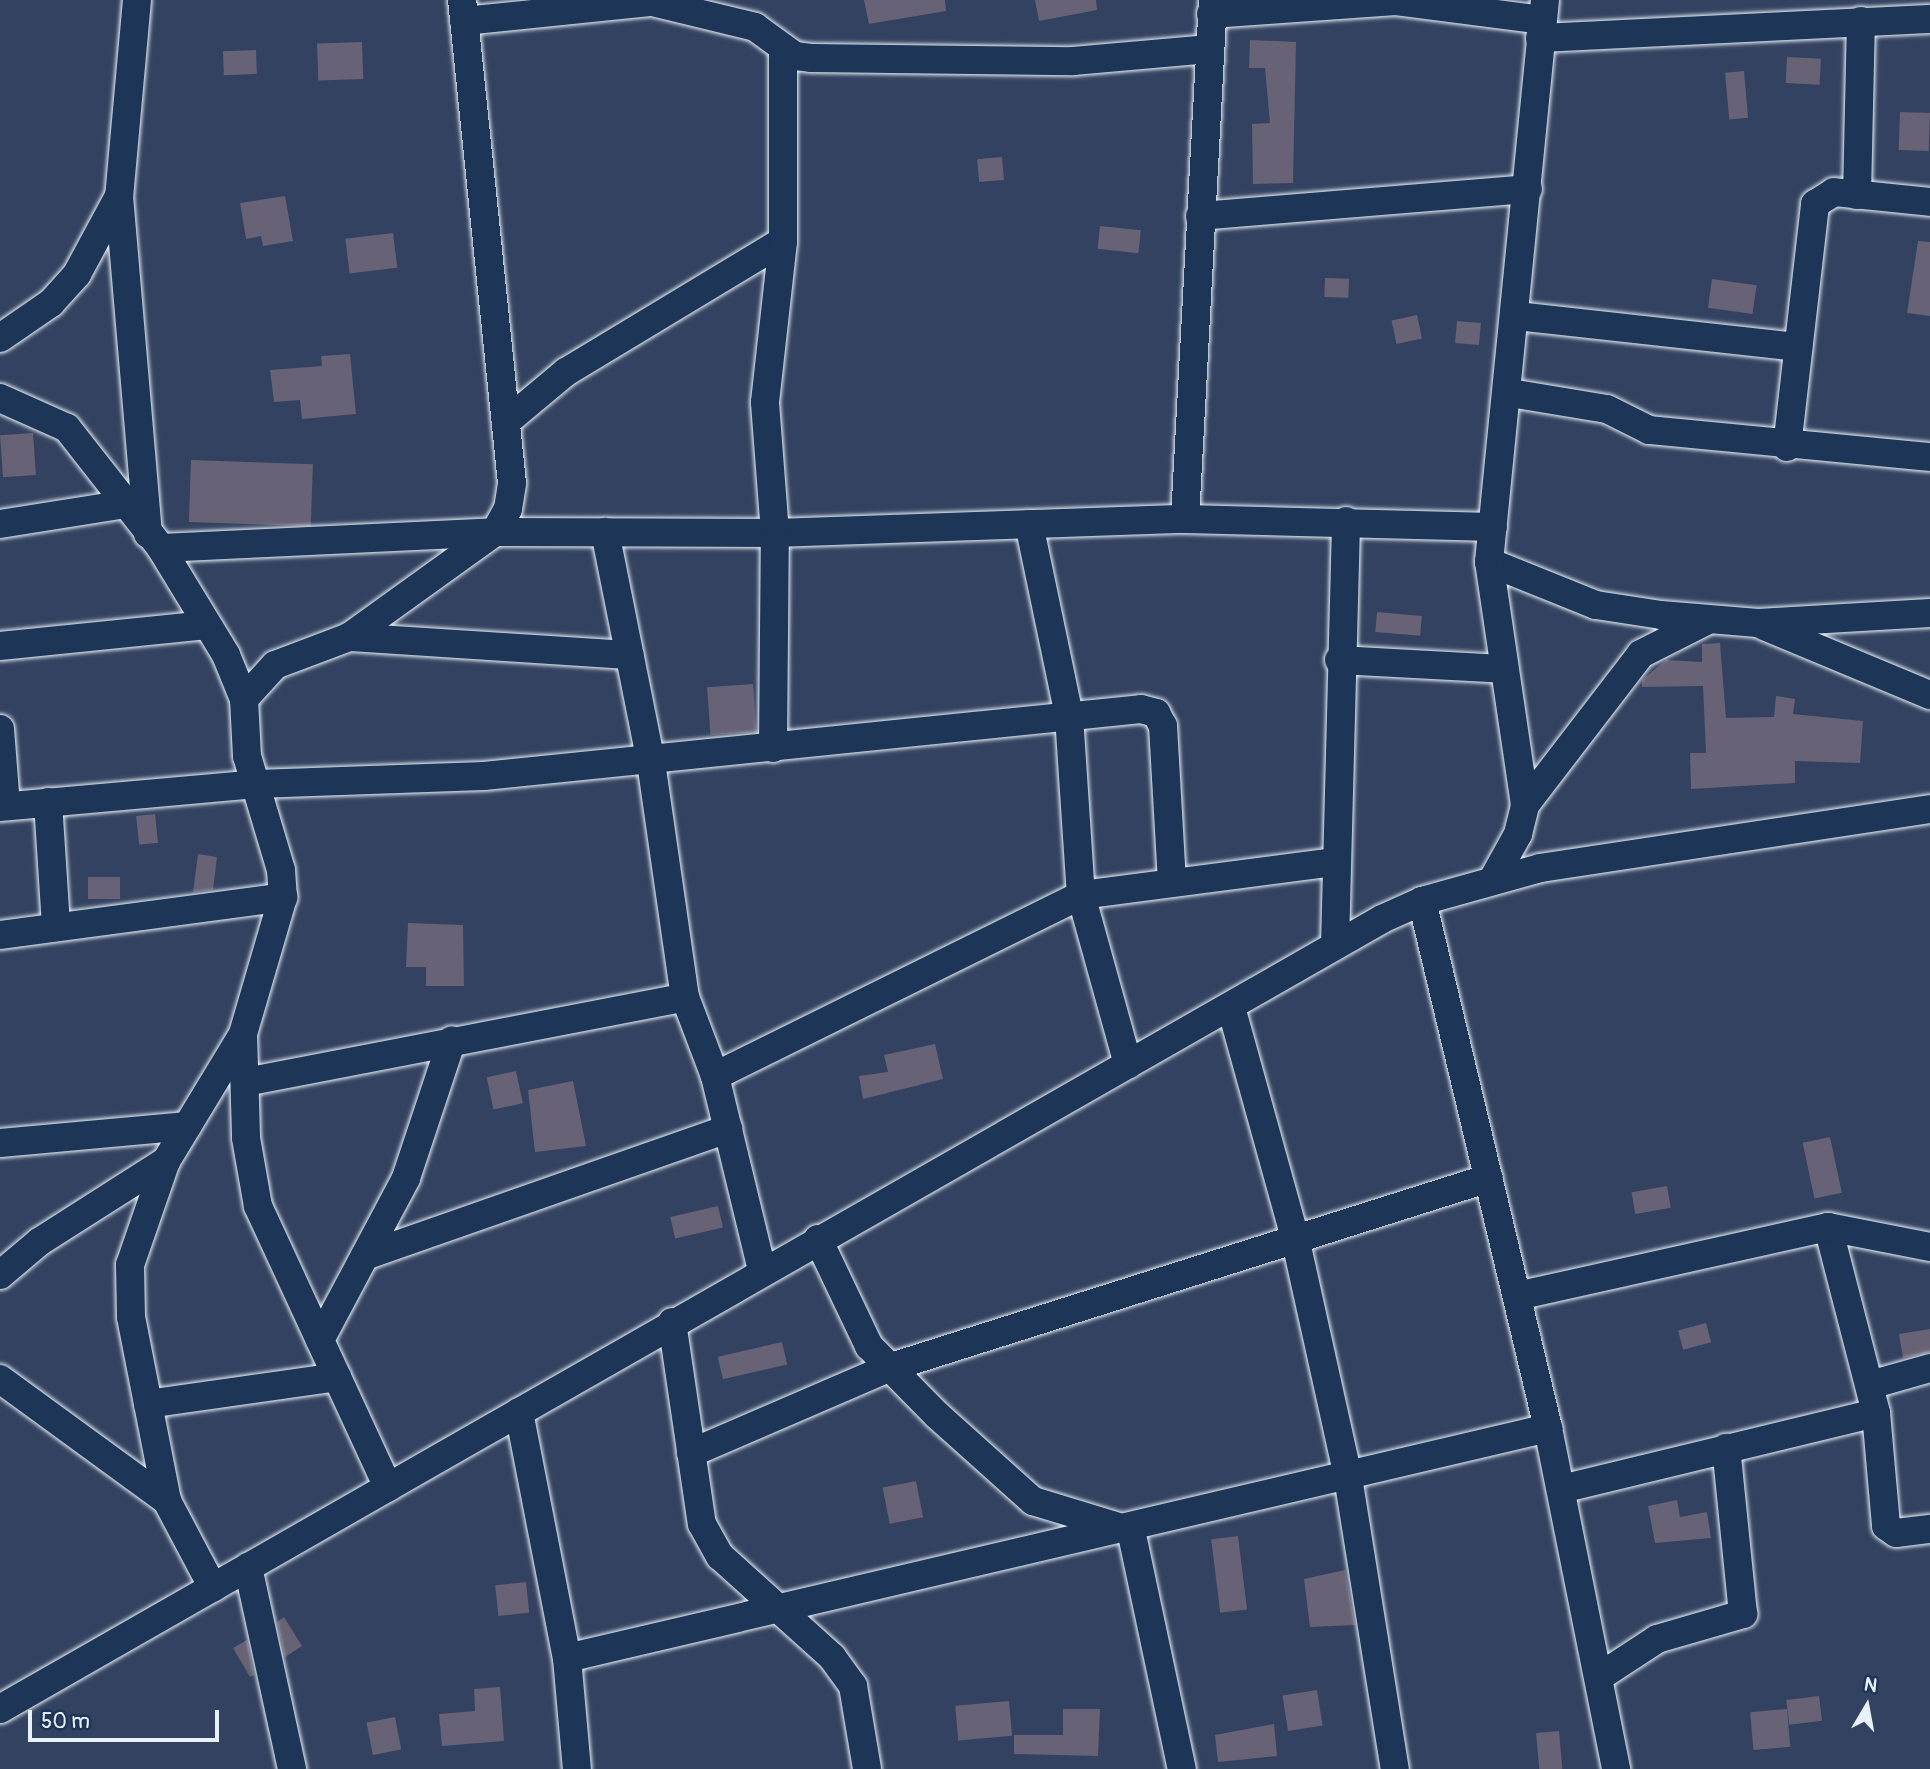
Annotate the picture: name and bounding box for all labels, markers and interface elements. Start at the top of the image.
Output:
north arrow [1832,1671,1902,1741]
text: N [1862,1672,1879,1698]
scale bar [32,1696,222,1740]
text: 50 m [41,1708,90,1735]

